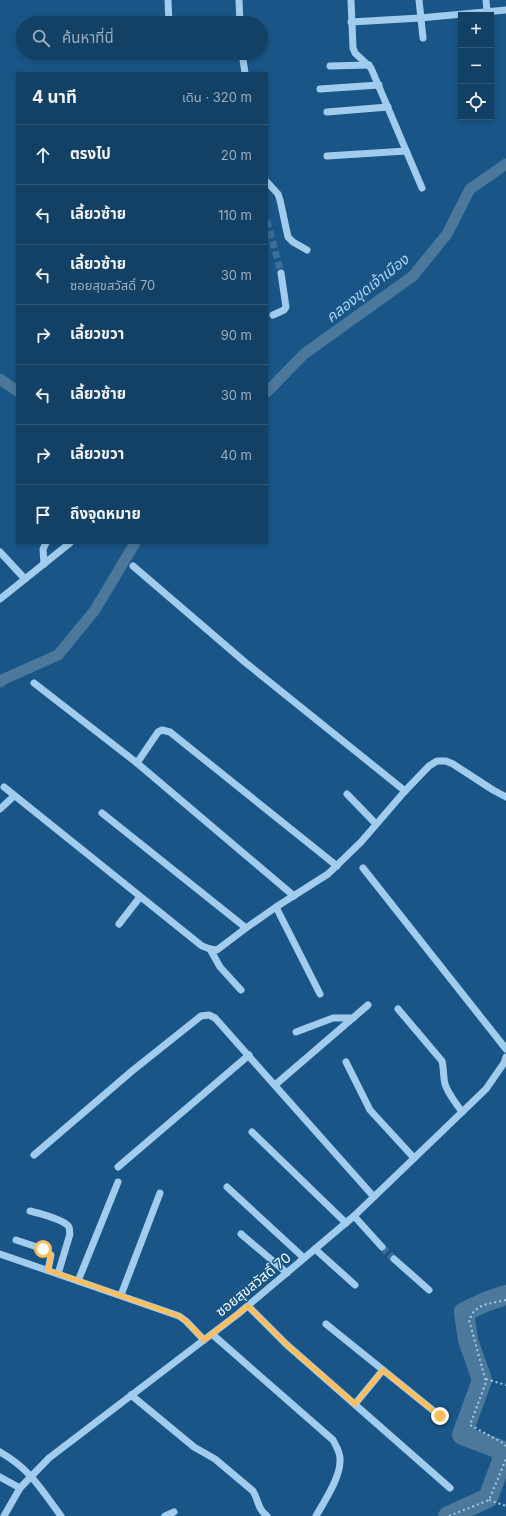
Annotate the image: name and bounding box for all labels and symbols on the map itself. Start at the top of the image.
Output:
water label: คลองขุดเจ้าเมือง [322,249,413,326]
route start [34,1240,52,1258]
street label: ซอยสุขสวัสดิ์ 70 [212,1249,295,1320]
route end [431,1407,449,1425]

